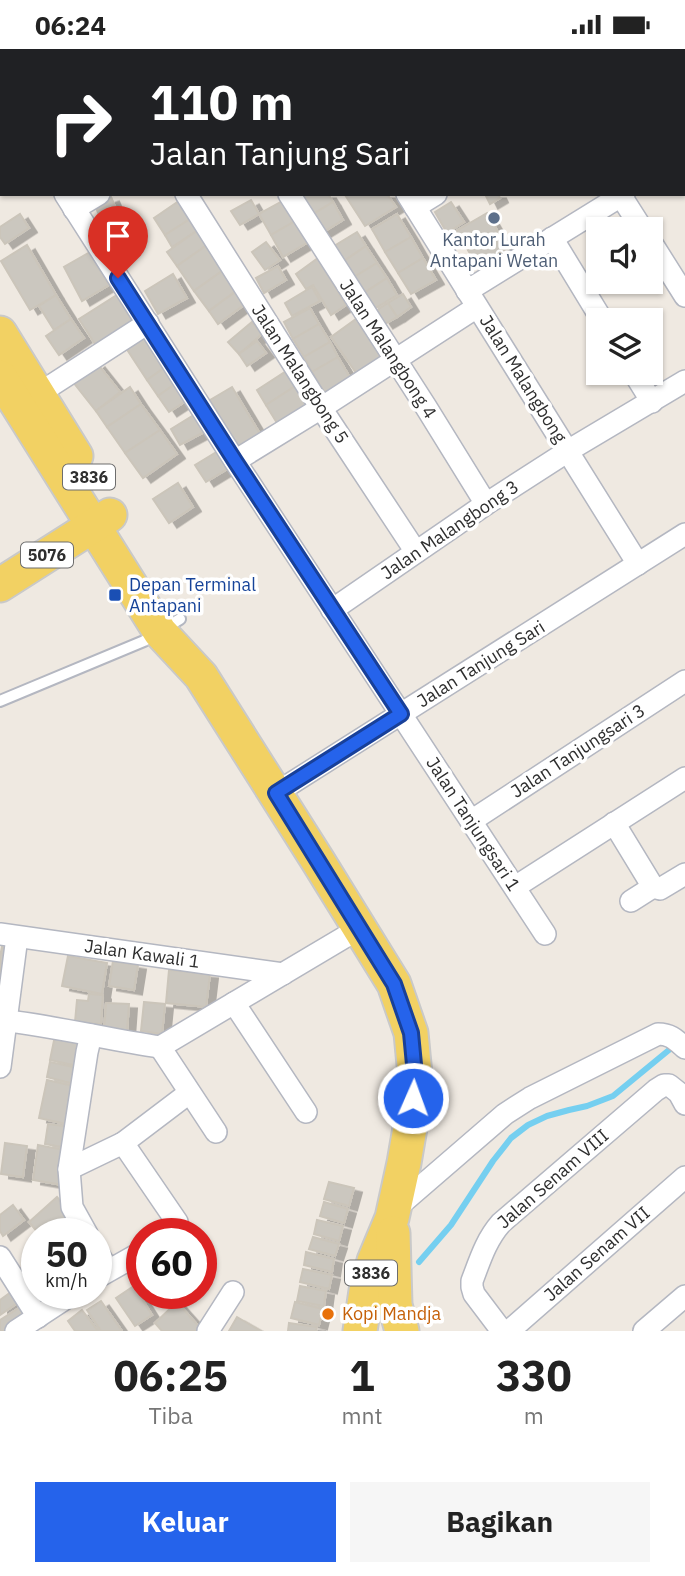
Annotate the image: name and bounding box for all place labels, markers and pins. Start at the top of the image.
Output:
pin [88,206,148,278]
marker: Kantor Lurah Antapani Wetan [486,210,502,226]
place label: Kantor Lurah Antapani Wetan [430,228,558,272]
place label: Depan Terminal Antapani [129,573,256,617]
marker: Depan Terminal Antapani [107,587,123,603]
place label: Kopi Mandja [342,1302,442,1325]
marker: Kopi Mandja [320,1306,336,1322]

